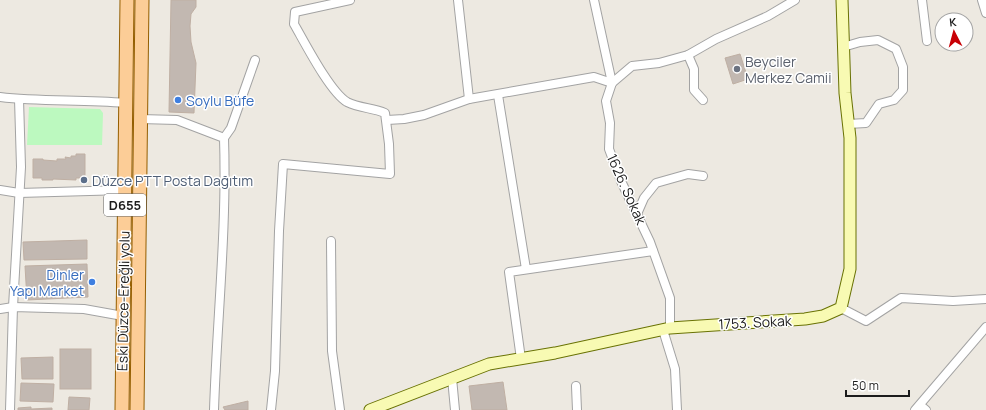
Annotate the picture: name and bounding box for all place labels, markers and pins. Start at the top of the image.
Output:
place label: Beyciler Merkez Camii [745,52,831,87]
marker: Beyciler Merkez Camii [732,64,742,74]
place label: Soylu Büfe [186,91,254,110]
marker: Soylu Büfe [173,95,183,105]
place label: Düzce PTT Posta Dağıtım [92,171,253,190]
marker: Düzce PTT Posta Dağıtım [79,175,89,185]
place label: Dinler Yapı Market [10,265,84,300]
marker: Dinler Yapı Market [87,277,97,287]

